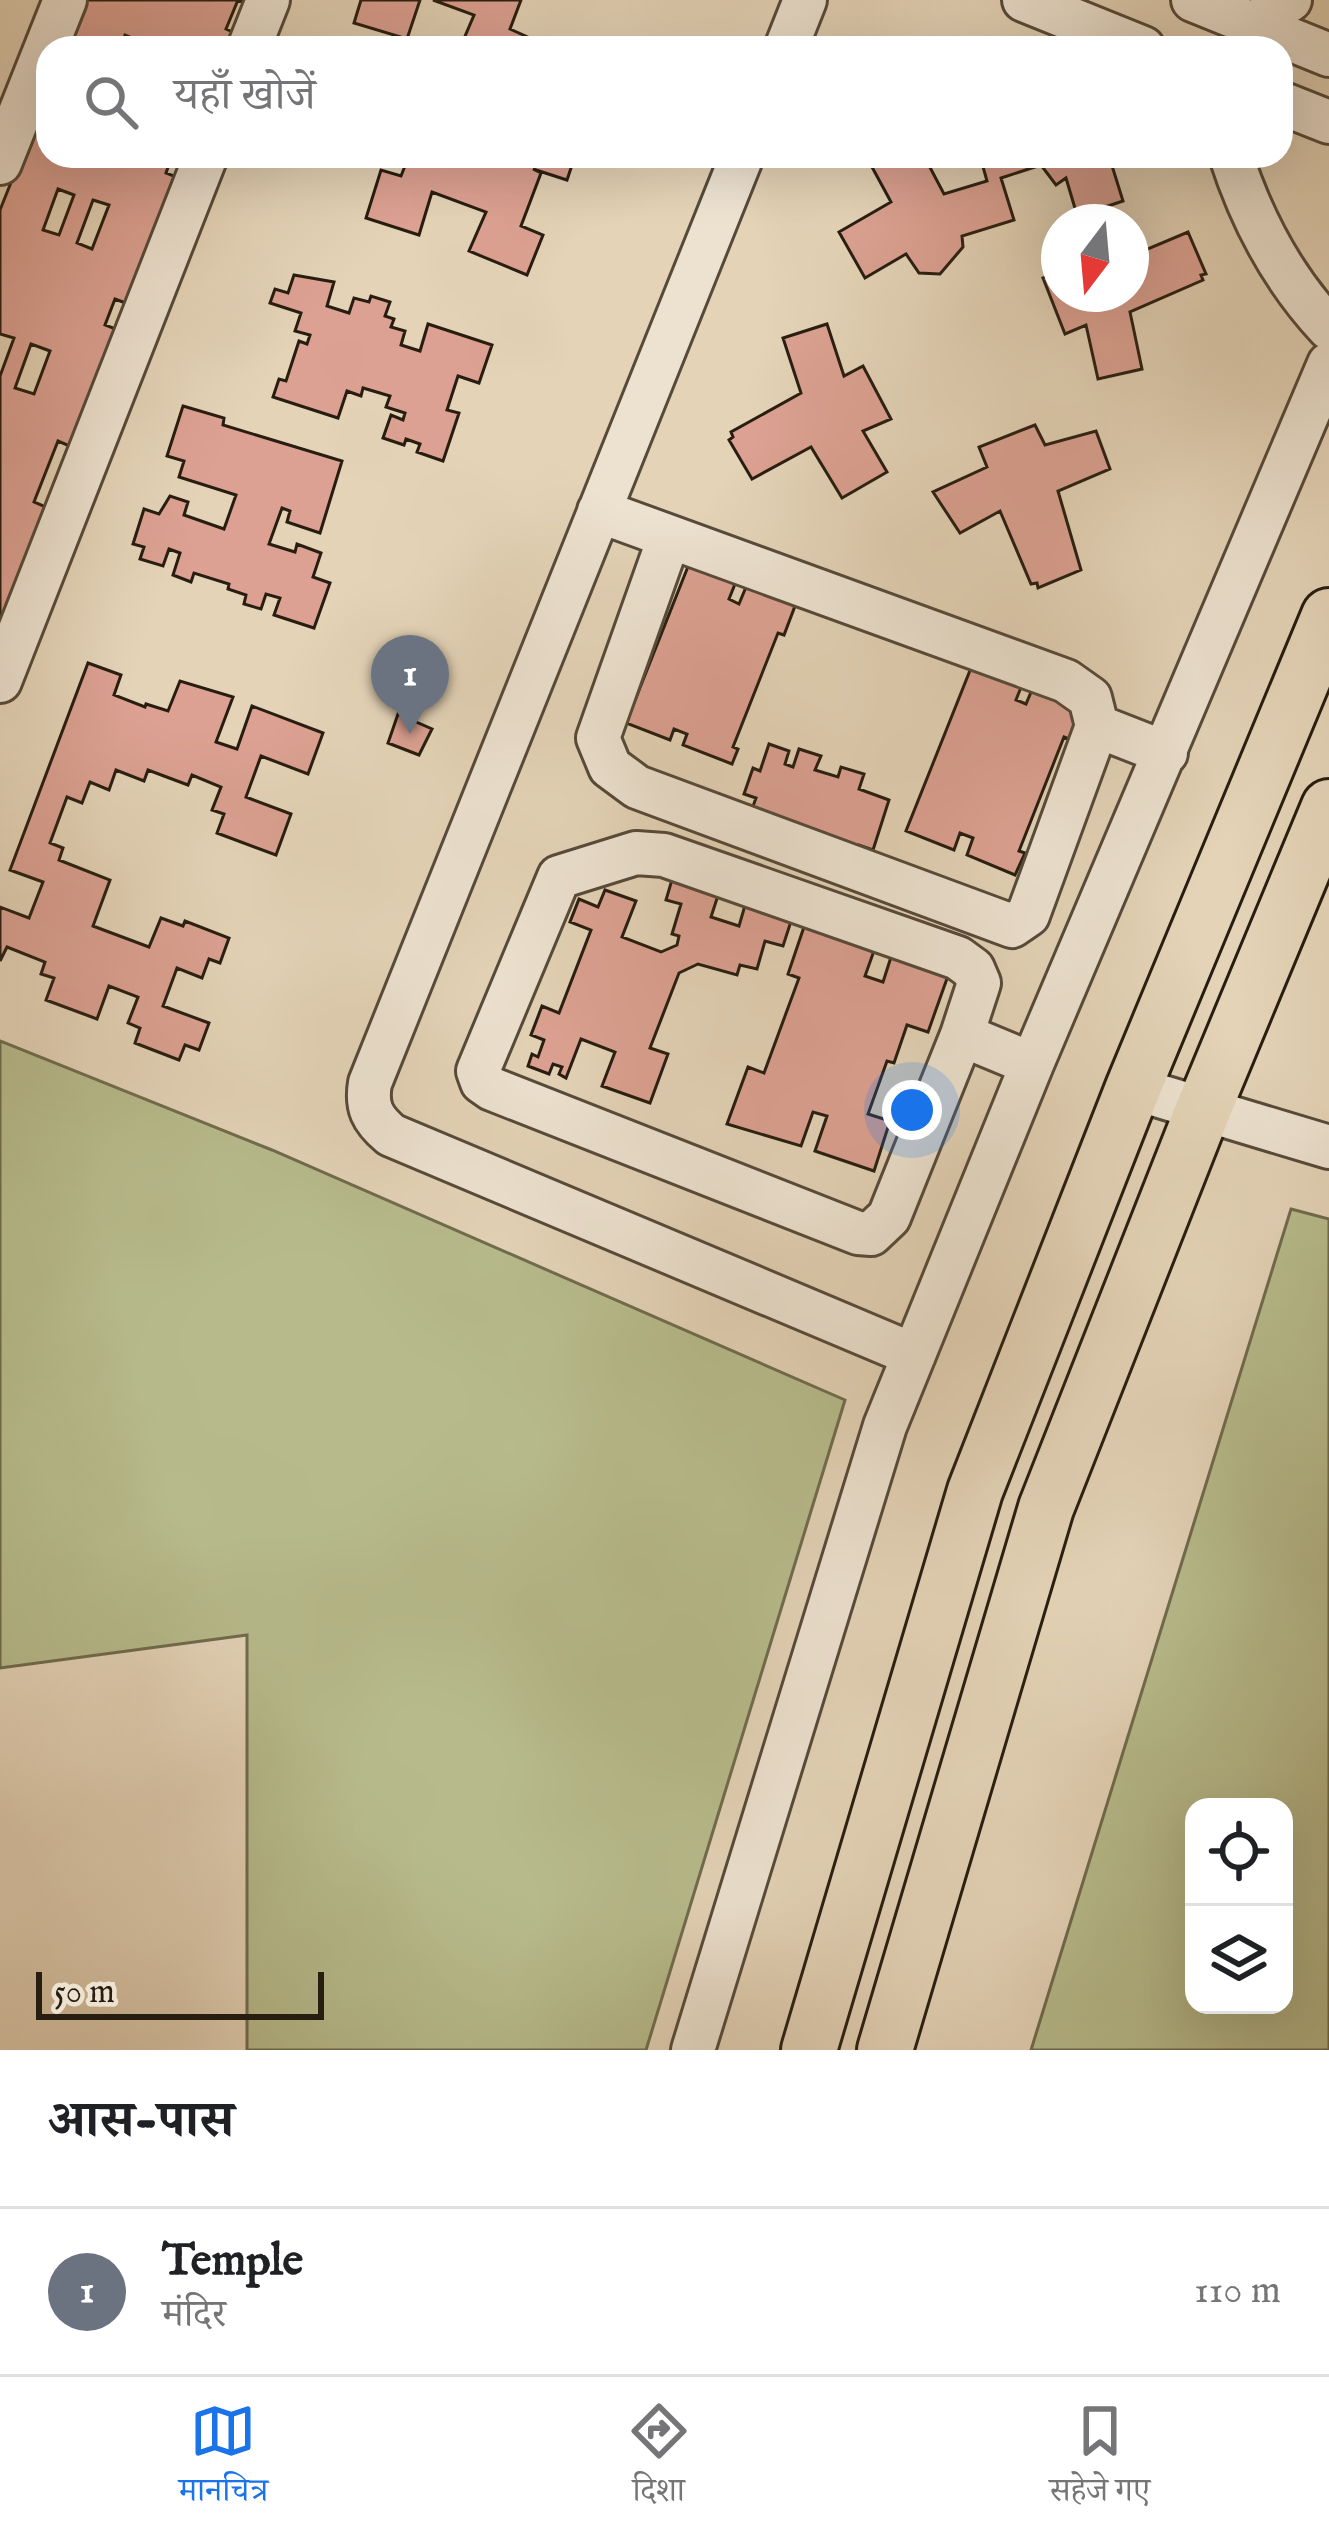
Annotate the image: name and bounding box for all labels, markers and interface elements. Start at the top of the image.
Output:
search box [36,36,1293,168]
text: यहाँ खोजें [174,68,316,125]
icon: search [78,69,144,135]
north arrow [1041,204,1149,312]
pin: 1 [371,635,449,734]
your location [882,1080,942,1140]
map controls [1185,1798,1293,2014]
button: locate [1185,1798,1293,1906]
button: layers [1185,1906,1293,2014]
scale bar [36,1966,324,2019]
text: 50 m [54,1972,115,2014]
text: आस-पास [48,2090,234,2155]
text: Temple [162,2233,303,2290]
text: 1 [80,2267,94,2316]
text: 110 m [1194,2267,1281,2316]
text: मंदिर [162,2291,226,2340]
tab: मानचित्र [179,2398,268,2522]
tab: दिशा [626,2398,692,2522]
tab: सहेजे गए [1049,2398,1150,2522]

